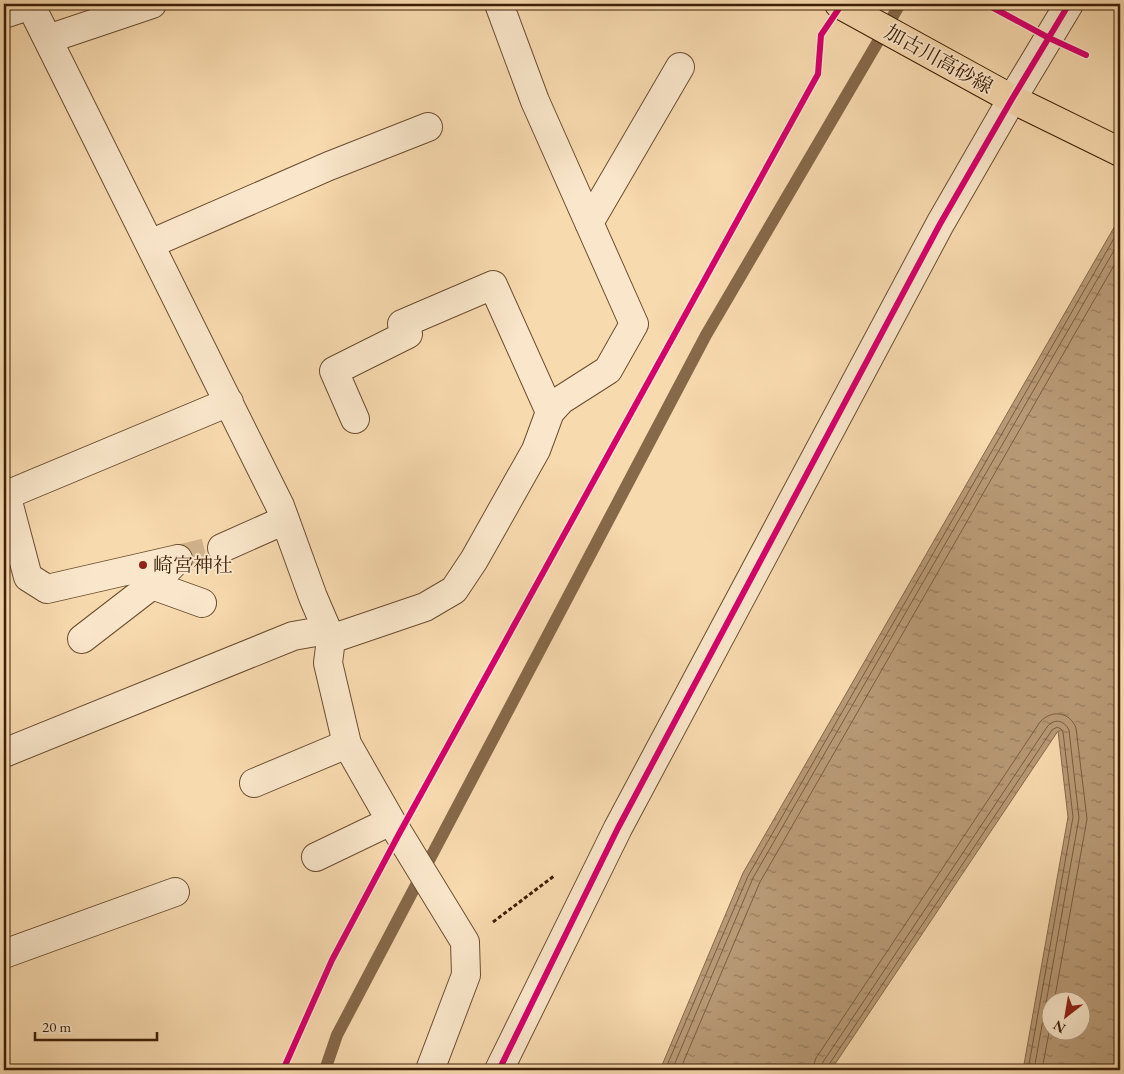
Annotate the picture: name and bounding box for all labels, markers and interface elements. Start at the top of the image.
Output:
street label: 加古川高砂線 [880,19,998,99]
place label: 崎宮神社 [153,552,233,578]
marker: 崎宮神社 [137,559,149,571]
north arrow [1042,992,1092,1042]
scale bar [35,1009,158,1041]
text: N [1049,1016,1069,1038]
text: 20 m [42,1017,71,1036]

